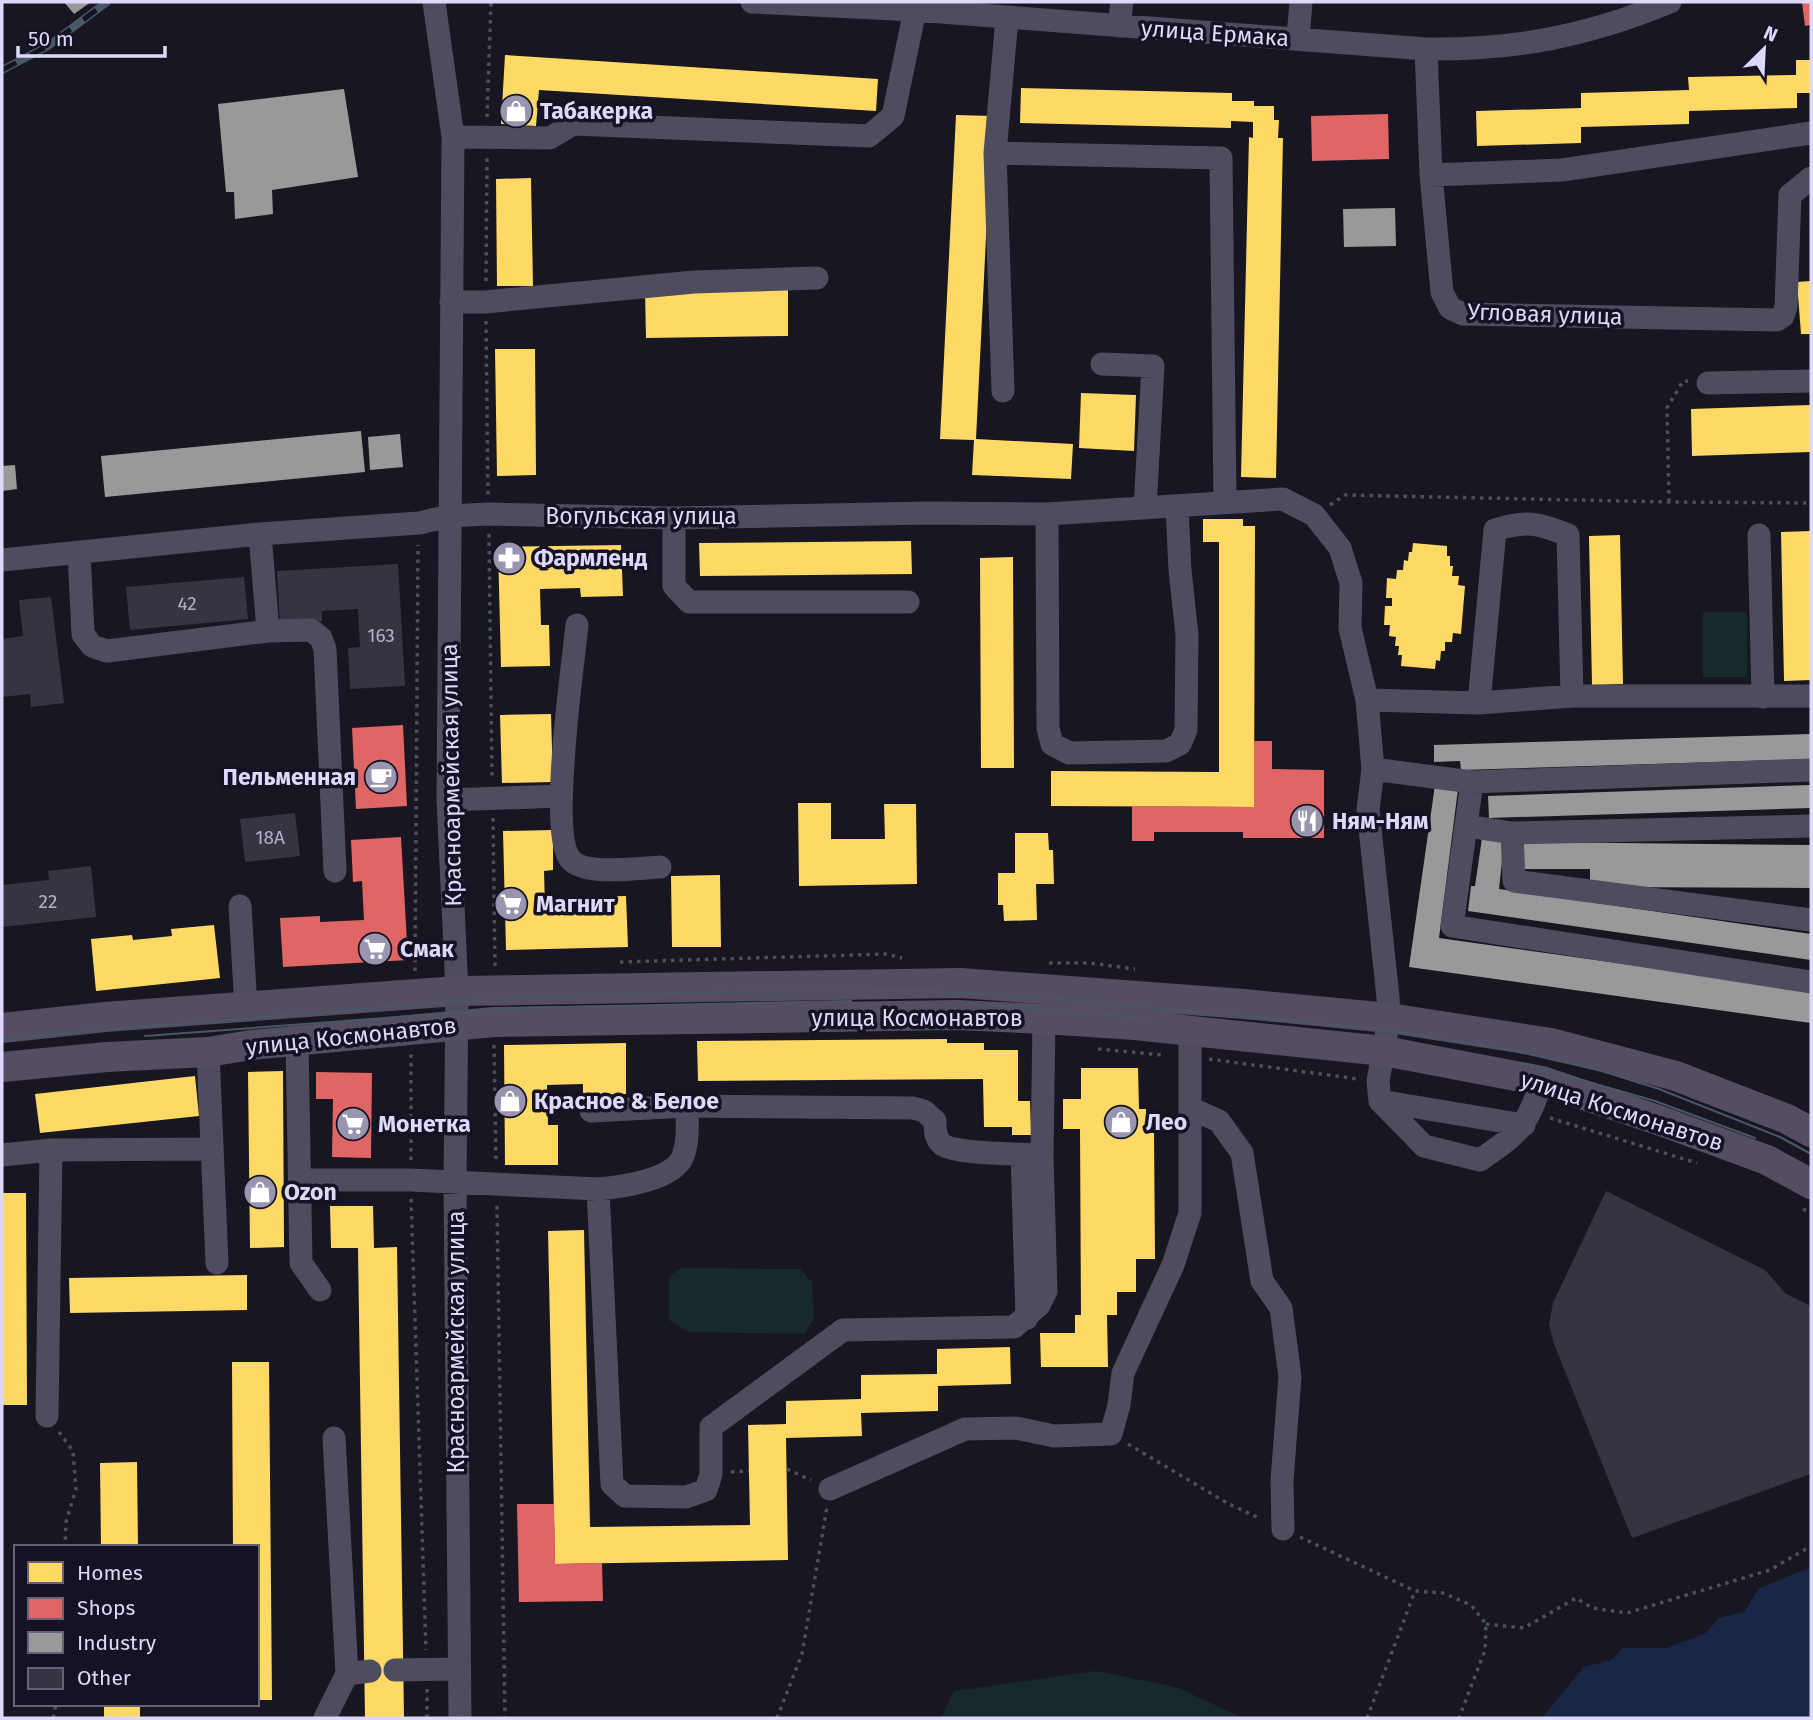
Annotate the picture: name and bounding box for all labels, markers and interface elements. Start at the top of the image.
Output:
scale bar [18,14,164,58]
street label: улица Ермака [1140,14,1290,52]
north arrow [1729,14,1799,84]
text: N [1760,21,1781,47]
text: 50 m [28,26,74,52]
shop icon: Табакерка [497,92,535,130]
place label: Табакерка [540,97,653,125]
street label: Угловая улица [1467,297,1623,331]
street label: Вогульская улица [545,502,737,530]
pharmacy icon: Фармленд [490,539,528,577]
place label: Фармленд [534,544,647,572]
house number: 42 [177,592,197,615]
house number: 163 [367,624,395,647]
street label: Красноармейская улица [435,643,467,907]
cafe icon: Пельменная [362,758,400,796]
place label: Пельменная [223,763,356,791]
restaurant icon: Ням-Ням [1288,802,1326,840]
place label: Ням-Ням [1332,807,1429,835]
house number: 18А [255,826,285,849]
supermarket icon: Магнит [492,885,530,923]
house number: 22 [39,890,57,913]
place label: Магнит [536,890,615,918]
supermarket icon: Смак [356,930,394,968]
place label: Смак [400,935,454,963]
street label: улица Космонавтов [811,1004,1023,1032]
street label: улица Космонавтов [244,1011,458,1061]
street label: улица Космонавтов [1517,1065,1727,1157]
shop icon: Красное & Белое [491,1082,529,1120]
place label: Красное & Белое [534,1087,719,1115]
shop icon: Лео [1102,1103,1140,1141]
supermarket icon: Монетка [334,1105,372,1143]
place label: Лео [1146,1108,1187,1136]
place label: Монетка [378,1110,471,1138]
shop icon: Ozon [241,1173,279,1211]
place label: Ozon [284,1178,337,1206]
street label: Красноармейская улица [442,1210,470,1474]
legend [14,1545,259,1706]
text: Homes [77,1560,143,1586]
text: Shops [77,1595,135,1621]
text: Industry [77,1630,157,1656]
text: Other [77,1665,131,1691]

